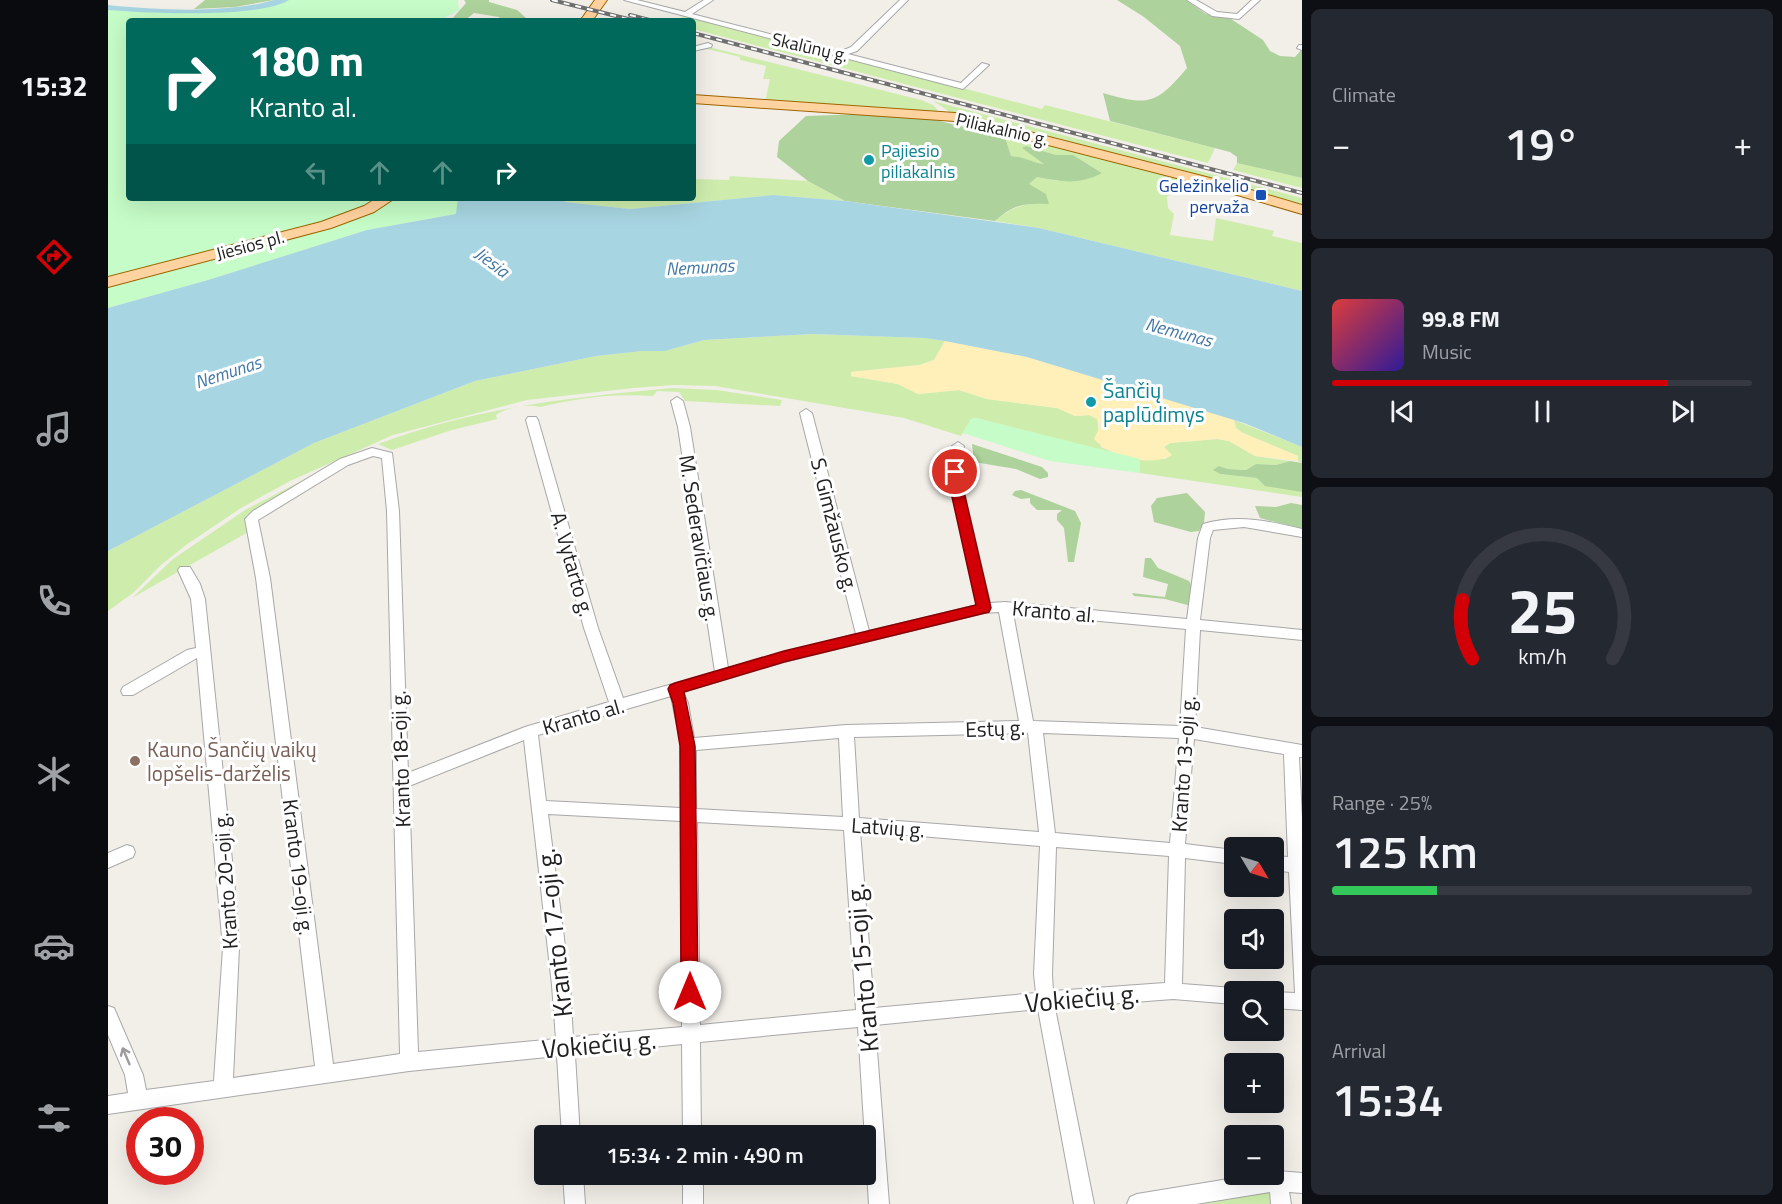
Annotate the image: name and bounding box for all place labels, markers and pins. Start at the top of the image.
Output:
place label: Pajiesio piliakalnis [881,137,955,185]
marker: Pajiesio piliakalnis [862,153,876,167]
place label: Geležinkelio pervaža [1159,172,1249,220]
marker: Geležinkelio pervaža [1254,188,1268,202]
place label: Šančių paplūdimys [1103,374,1205,430]
marker: Šančių paplūdimys [1084,395,1098,409]
pin [929,446,980,497]
place label: Kauno Šančių vaikų lopšelis-darželis [147,733,317,789]
marker: Kauno Šančių vaikų lopšelis-darželis [128,754,142,768]

